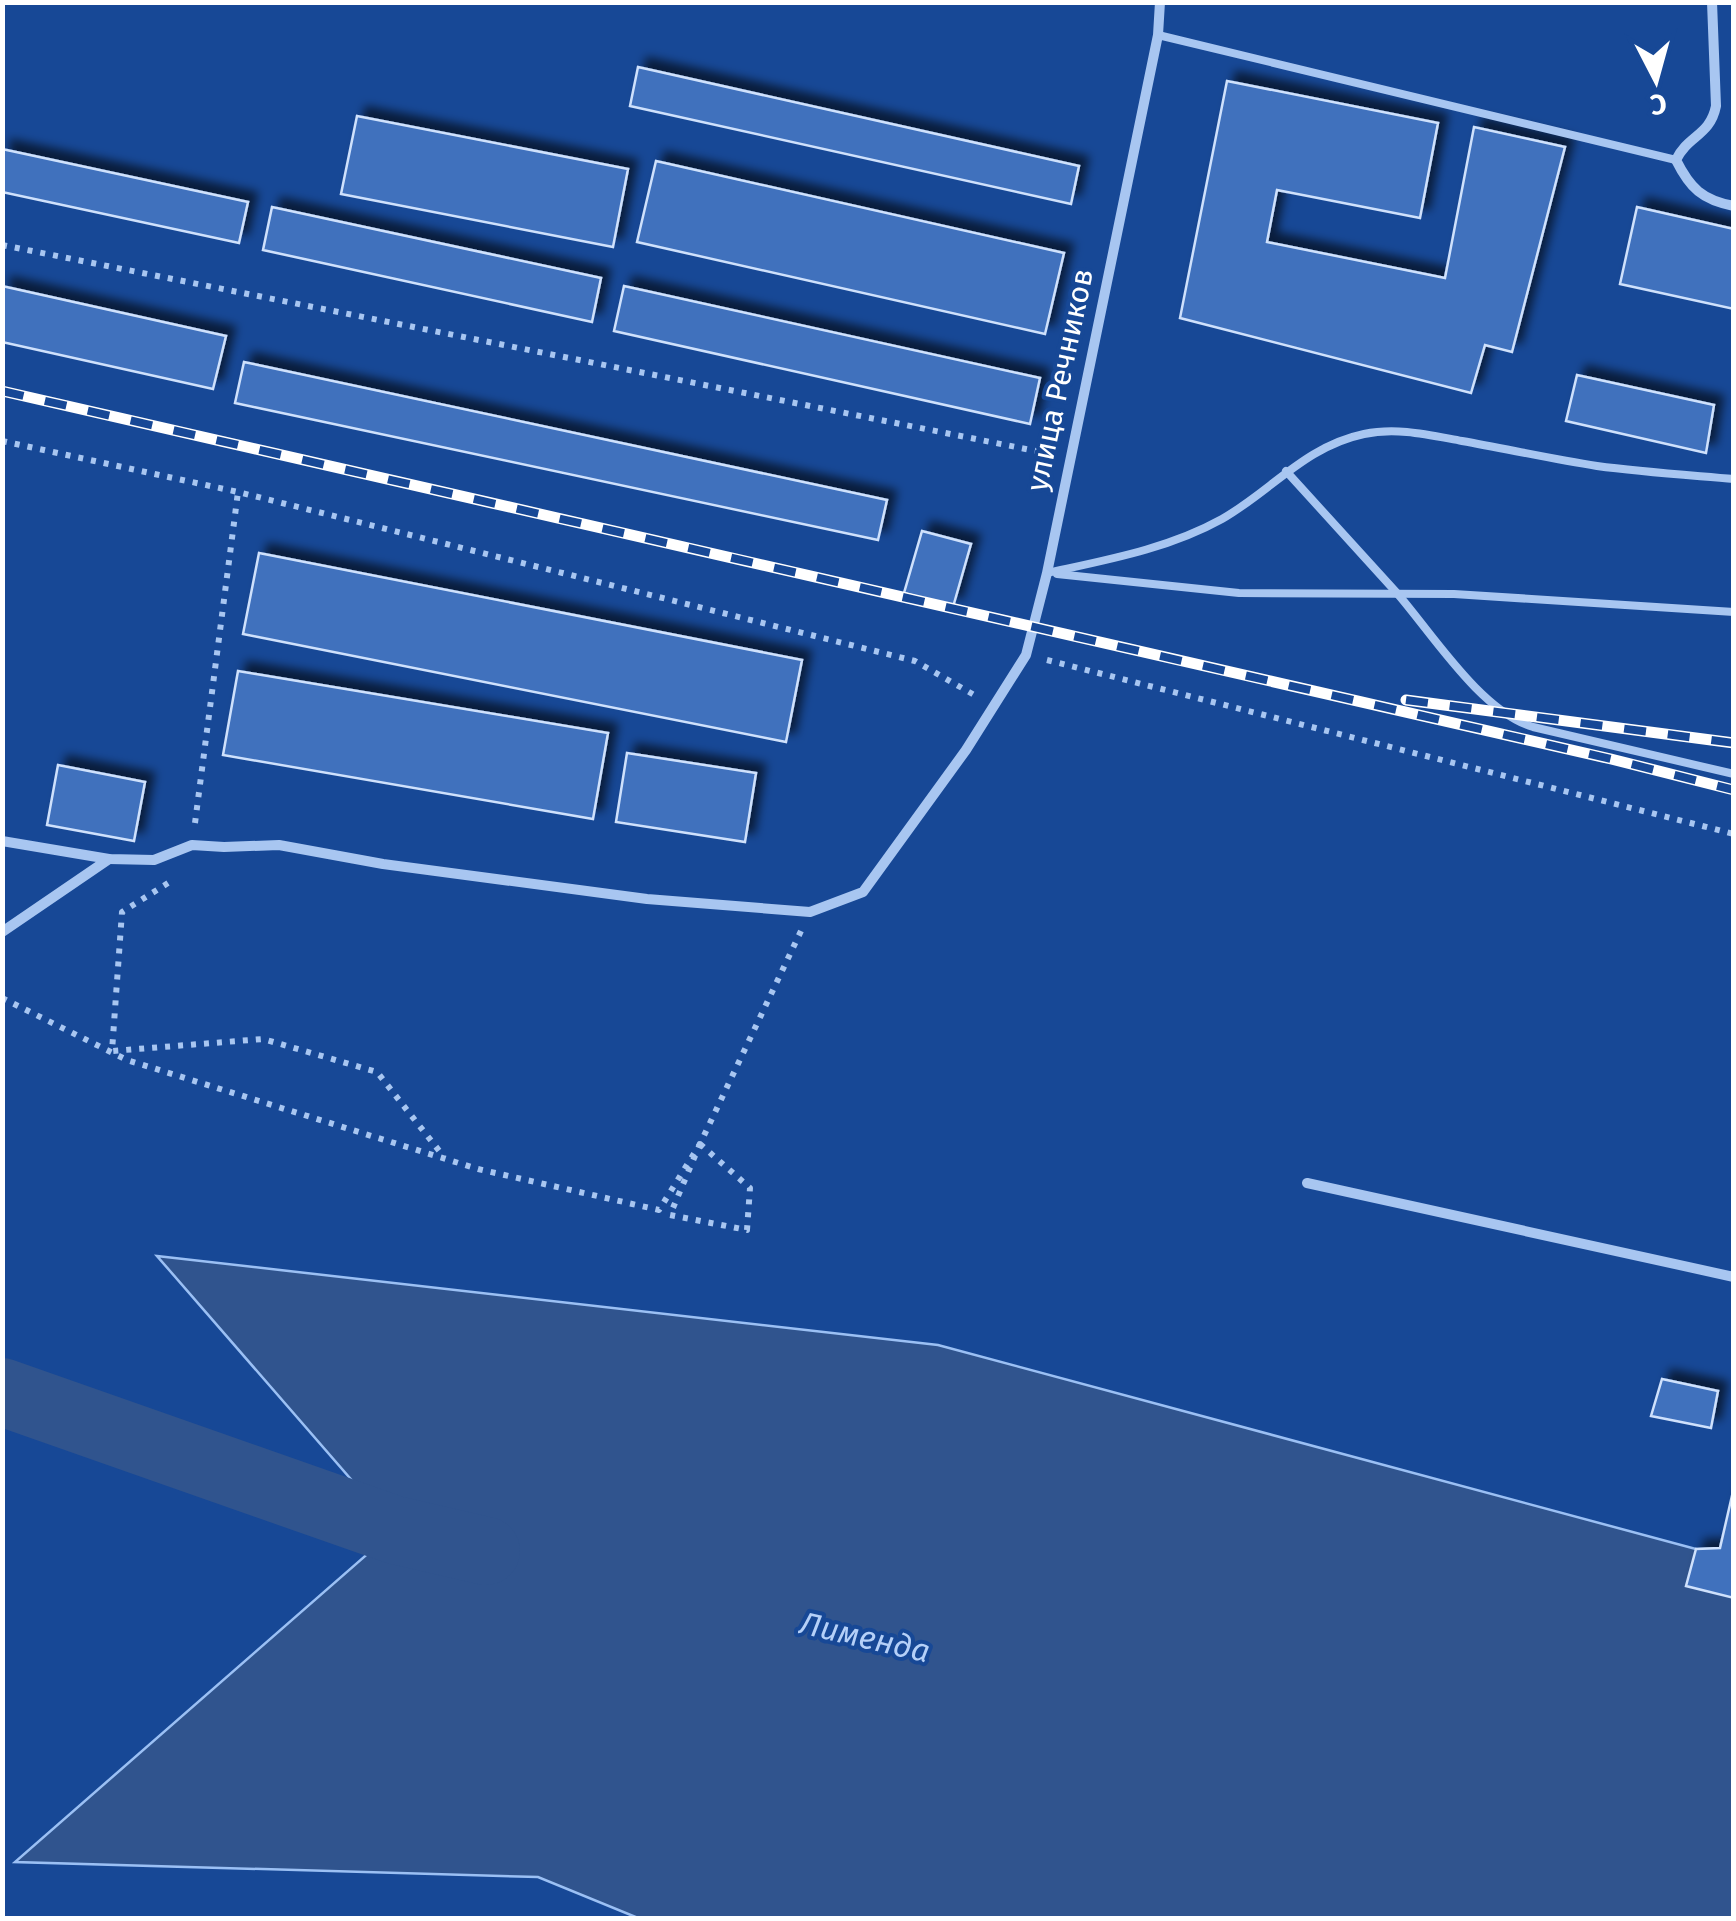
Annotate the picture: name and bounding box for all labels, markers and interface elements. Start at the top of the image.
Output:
north arrow [1606,30,1706,130]
text: С [1649,87,1668,122]
street label: улица Речников [1019,265,1101,495]
water label: Лименда [795,1603,934,1670]

